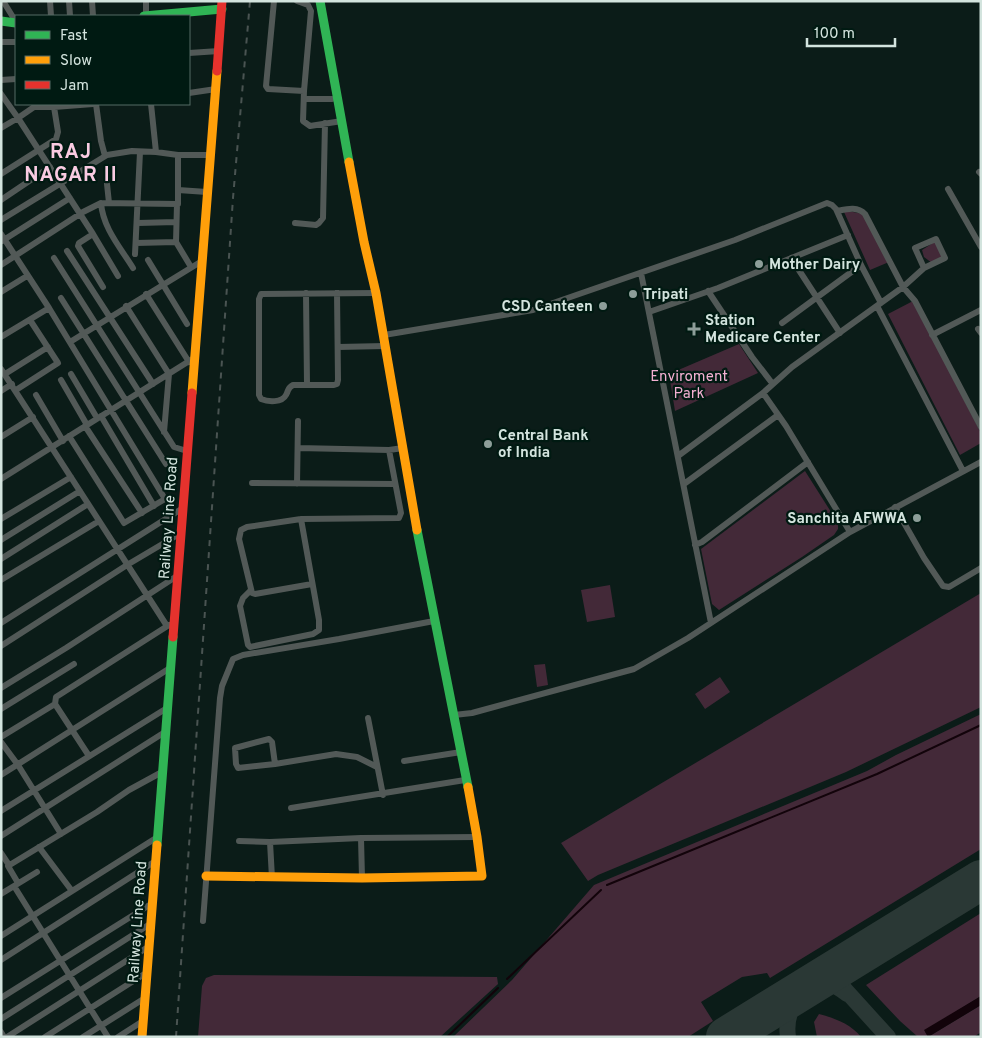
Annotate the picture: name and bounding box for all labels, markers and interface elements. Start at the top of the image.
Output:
legend [15,15,190,105]
scale bar [807,15,894,47]
text: 100 m [814,25,855,44]
text: Fast [60,27,88,46]
text: Slow [60,52,92,71]
text: Jam [60,77,89,96]
district label: RAJ NAGAR II [24,140,118,189]
place label: Mother Dairy [769,256,861,275]
marker: Mother Dairy [753,258,765,270]
place label: Tripati [643,286,688,305]
marker: Tripati [627,288,639,300]
place label: CSD Canteen [502,298,593,317]
marker: CSD Canteen [597,300,609,312]
place label: Station Medicare Center [705,312,821,348]
marker: Station Medicare Center [687,322,701,336]
park label: Enviroment Park [650,368,728,404]
place label: Central Bank of India [498,427,589,463]
marker: Central Bank of India [482,438,494,450]
street label: Railway Line Road [156,456,183,580]
place label: Sanchita AFWWA [787,510,907,529]
marker: Sanchita AFWWA [911,512,923,524]
street label: Railway Line Road [125,860,152,984]

